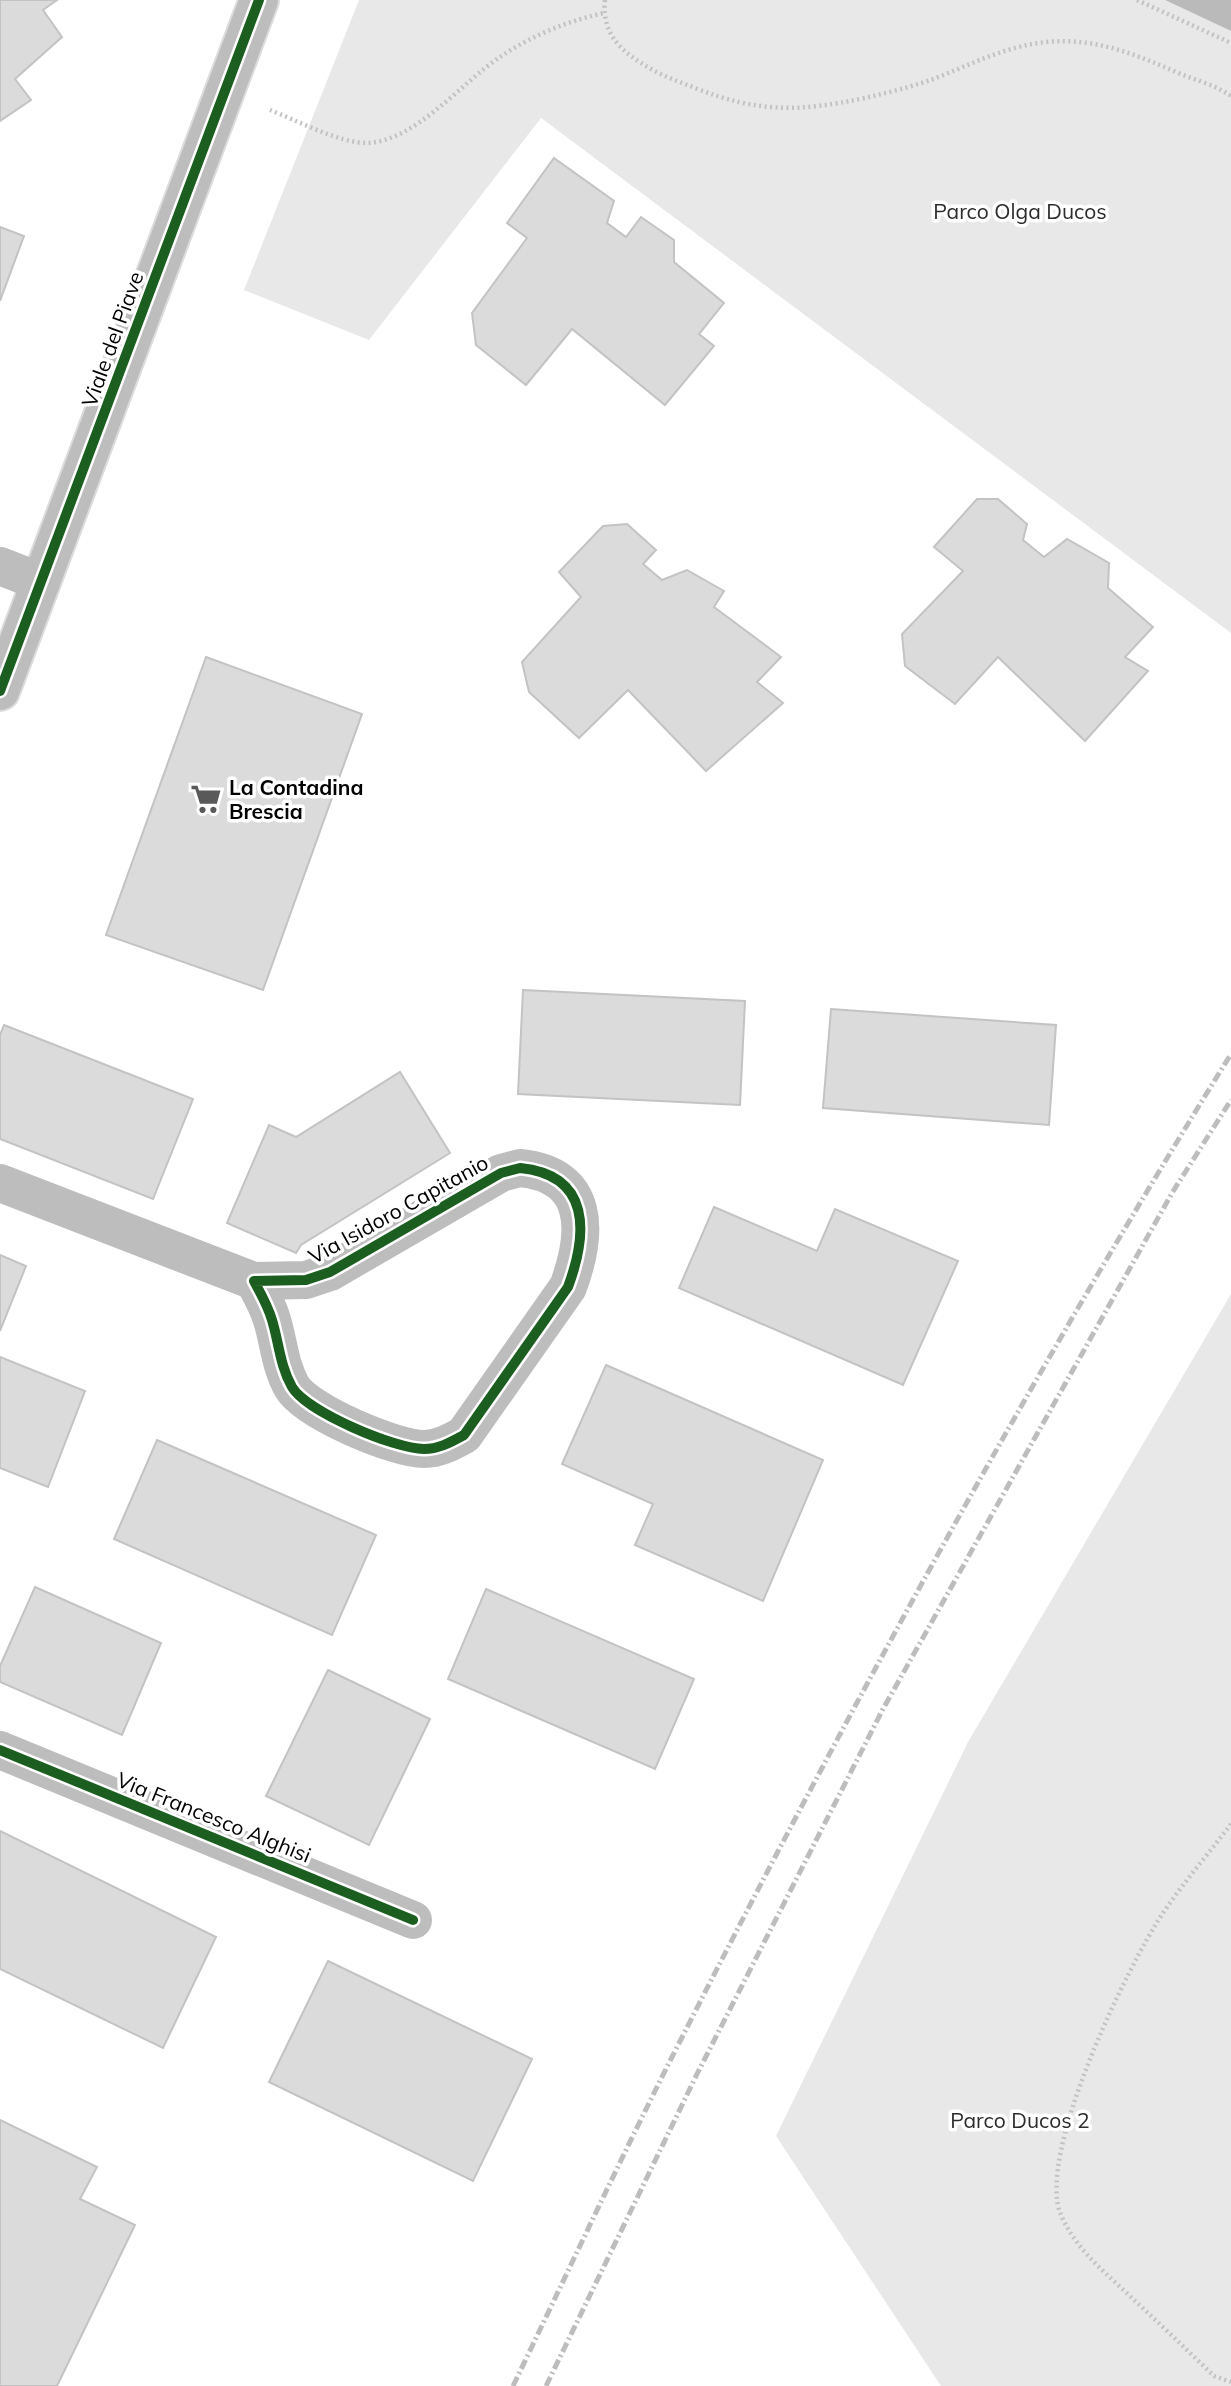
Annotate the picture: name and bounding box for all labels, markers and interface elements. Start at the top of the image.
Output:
park label: Parco Olga Ducos [933,198,1107,224]
street label: Viale del Piave [75,268,149,410]
place label: La Contadina Brescia [229,774,363,824]
supermarket icon: La Contadina Brescia [189,782,223,816]
street label: Via Isidoro Capitanio [304,1149,492,1269]
street label: Via Francesco Alghisi [113,1766,315,1868]
park label: Parco Ducos 2 [950,2107,1090,2133]

